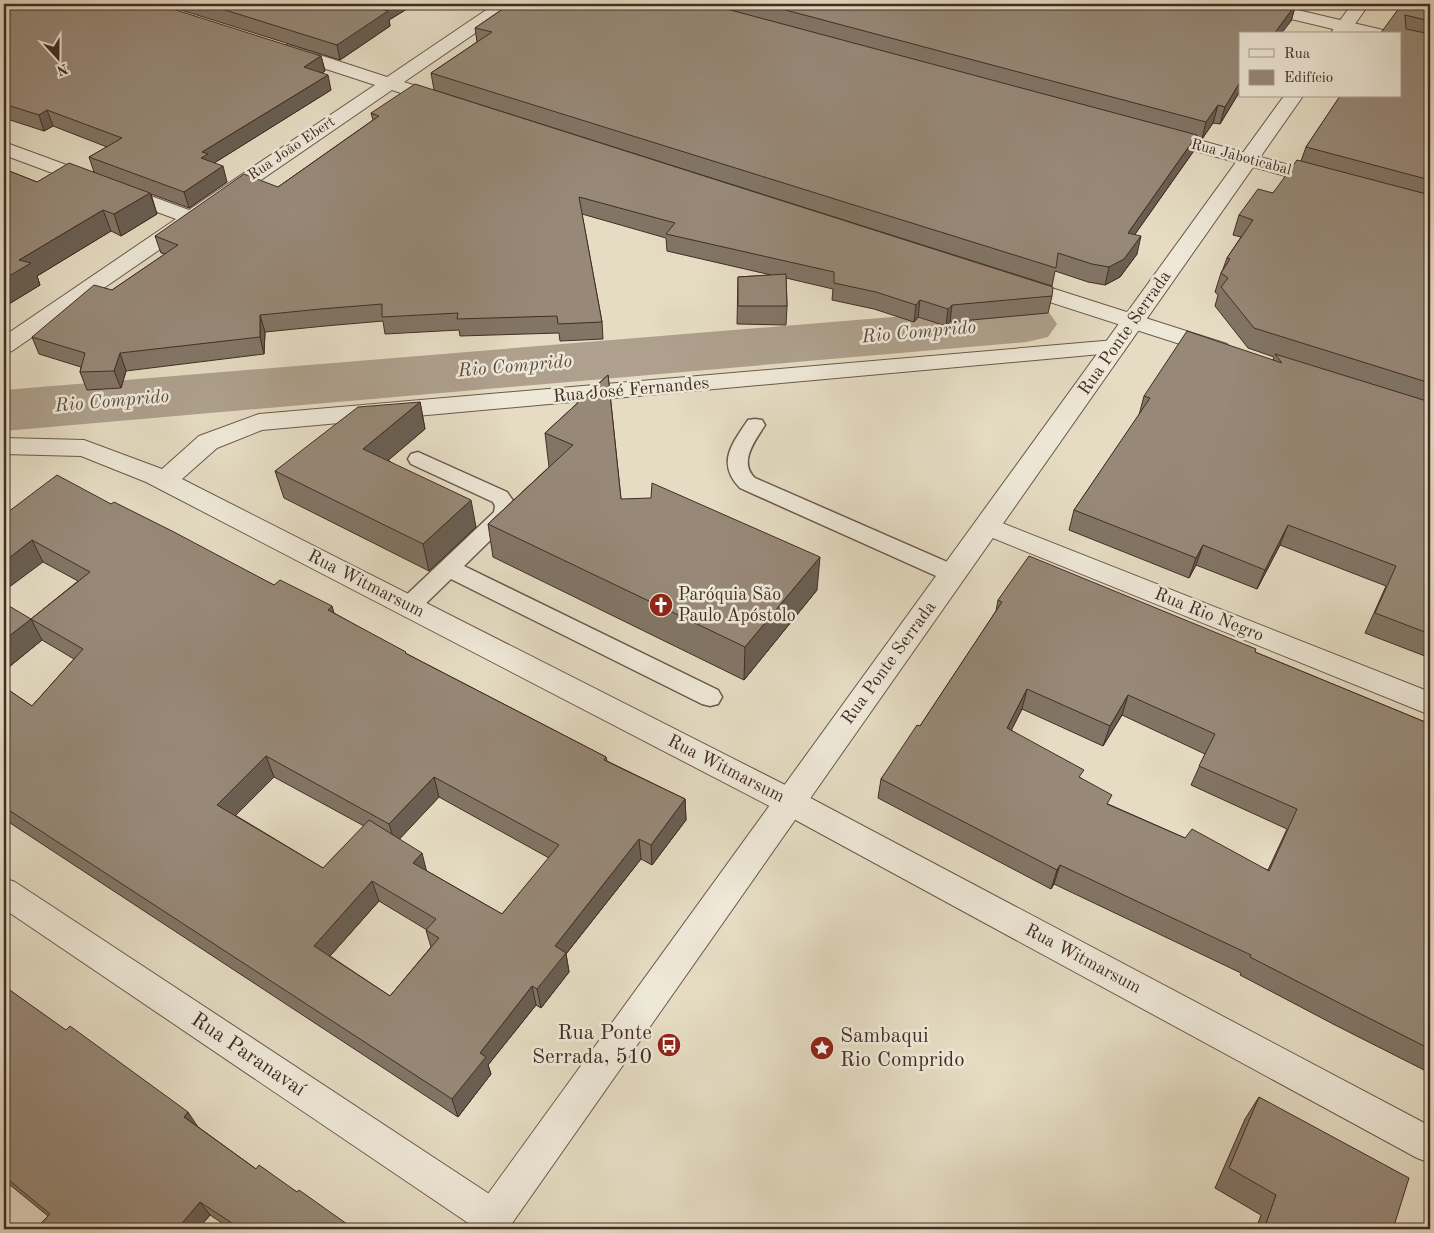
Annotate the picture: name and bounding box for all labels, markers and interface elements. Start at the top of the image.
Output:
north arrow [32,32,82,82]
legend [1239,32,1402,98]
text: Rua [1284,47,1311,62]
text: N [55,61,70,78]
text: Edifício [1284,71,1333,86]
street label: Rua João Ebert [246,114,338,184]
street label: Rua Jaboticabal [1189,137,1293,179]
street label: Rua Ponte Serrada [1075,267,1175,399]
water label: Rio Comprido [860,319,977,348]
water label: Rio Comprido [456,353,573,382]
street label: Rua José Fernandes [552,374,710,406]
water label: Rio Comprido [53,388,170,417]
street label: Rua Witmarsum [305,547,427,621]
street label: Rua Rio Negro [1152,585,1266,645]
place label: Paróquia São Paulo Apóstolo [678,586,796,625]
church icon: Paróquia São Paulo Apóstolo [648,592,674,618]
street label: Rua Ponte Serrada [838,598,940,728]
street label: Rua Witmarsum [665,732,787,806]
street label: Rua Witmarsum [1022,921,1144,997]
street label: Rua Paranavaí [187,1009,309,1101]
place label: Rua Ponte Serrada, 510 [532,1023,652,1068]
place label: Sambaqui Rio Comprido [840,1026,965,1071]
bus stop icon: Rua Ponte Serrada, 510 [656,1032,682,1058]
place icon: Sambaqui Rio Comprido [809,1035,835,1061]

